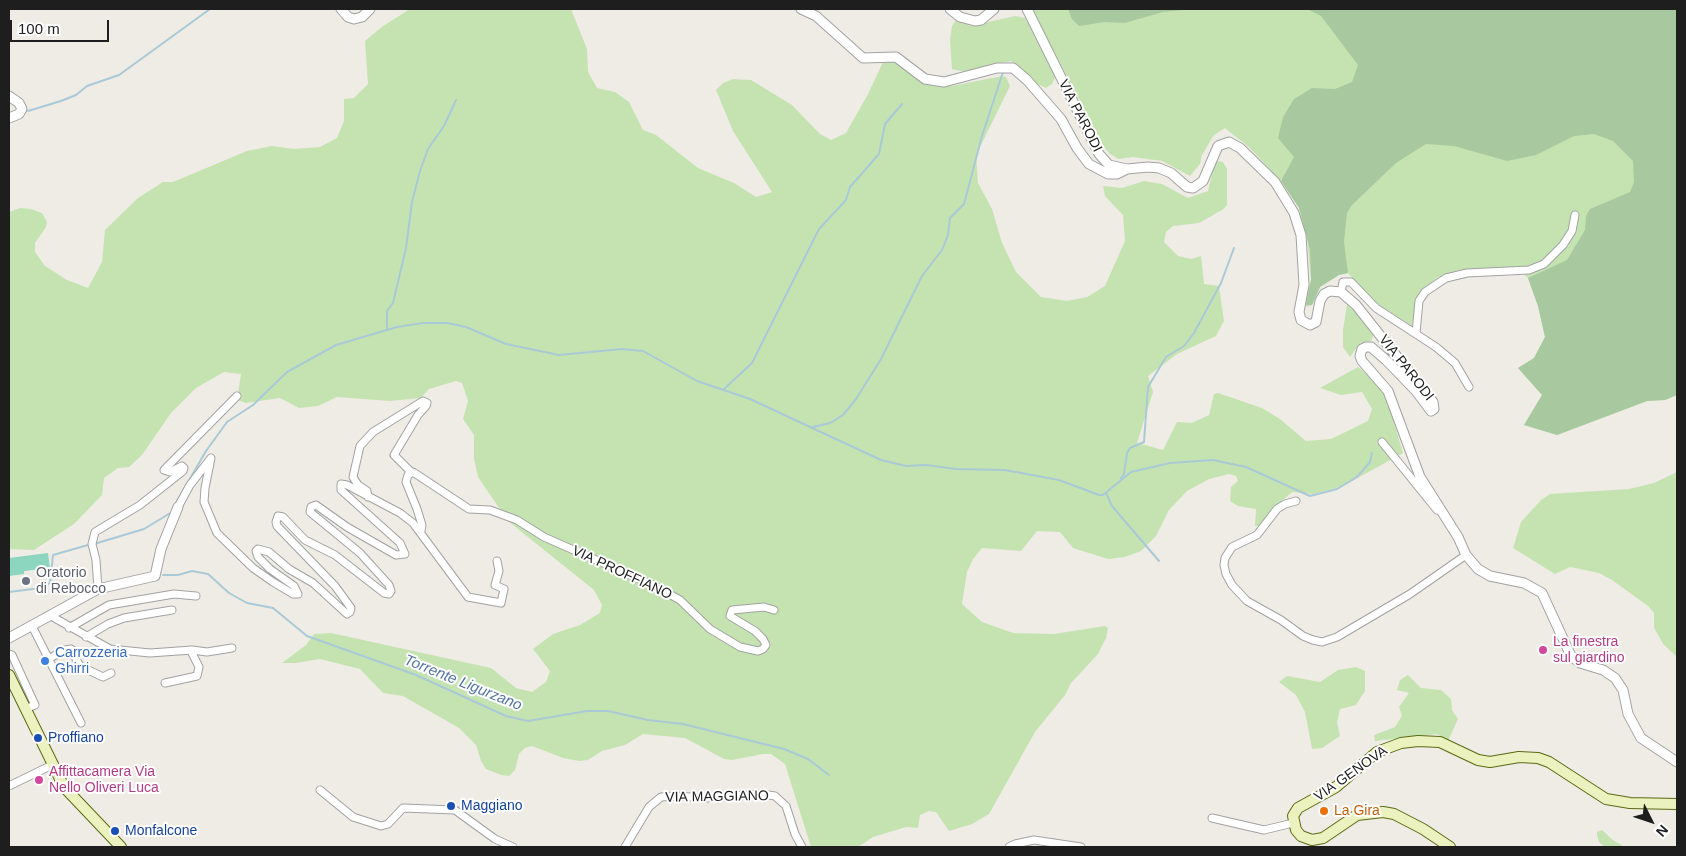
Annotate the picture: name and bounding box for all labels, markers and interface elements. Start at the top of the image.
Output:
scale bar [12,10,111,42]
text: 100 m [18,20,60,37]
street label: VIA PARODI [1055,77,1105,155]
street label: VIA PARODI [1375,332,1437,404]
street label: VIA PROFFIANO [569,543,675,603]
place label: Oratorio di Rebocco [36,565,106,598]
marker: Oratorio di Rebocco [20,575,32,587]
place label: La finestra sul giardino [1553,634,1625,666]
marker: La finestra sul giardino [1537,644,1549,656]
place label: Carrozzeria Ghirri [55,645,127,678]
water label: Torrente Ligurzano [402,651,524,715]
marker: Carrozzeria Ghirri [39,655,51,667]
place label: Proffiano [48,730,104,746]
marker: Proffiano [32,732,44,744]
street label: VIA GENOVA [1311,743,1391,805]
place label: Affittacamera Via Nello Oliveri Luca [49,764,159,796]
marker: Affittacamera Via Nello Oliveri Luca [33,774,45,786]
street label: VIA MAGGIANO [665,788,769,806]
north arrow [1626,796,1676,846]
place label: Maggiano [461,798,522,814]
marker: Maggiano [445,800,457,812]
place label: La Gira [1334,803,1380,819]
marker: La Gira [1318,805,1330,817]
text: N [1653,822,1672,840]
place label: Monfalcone [125,823,197,839]
marker: Monfalcone [109,825,121,837]

